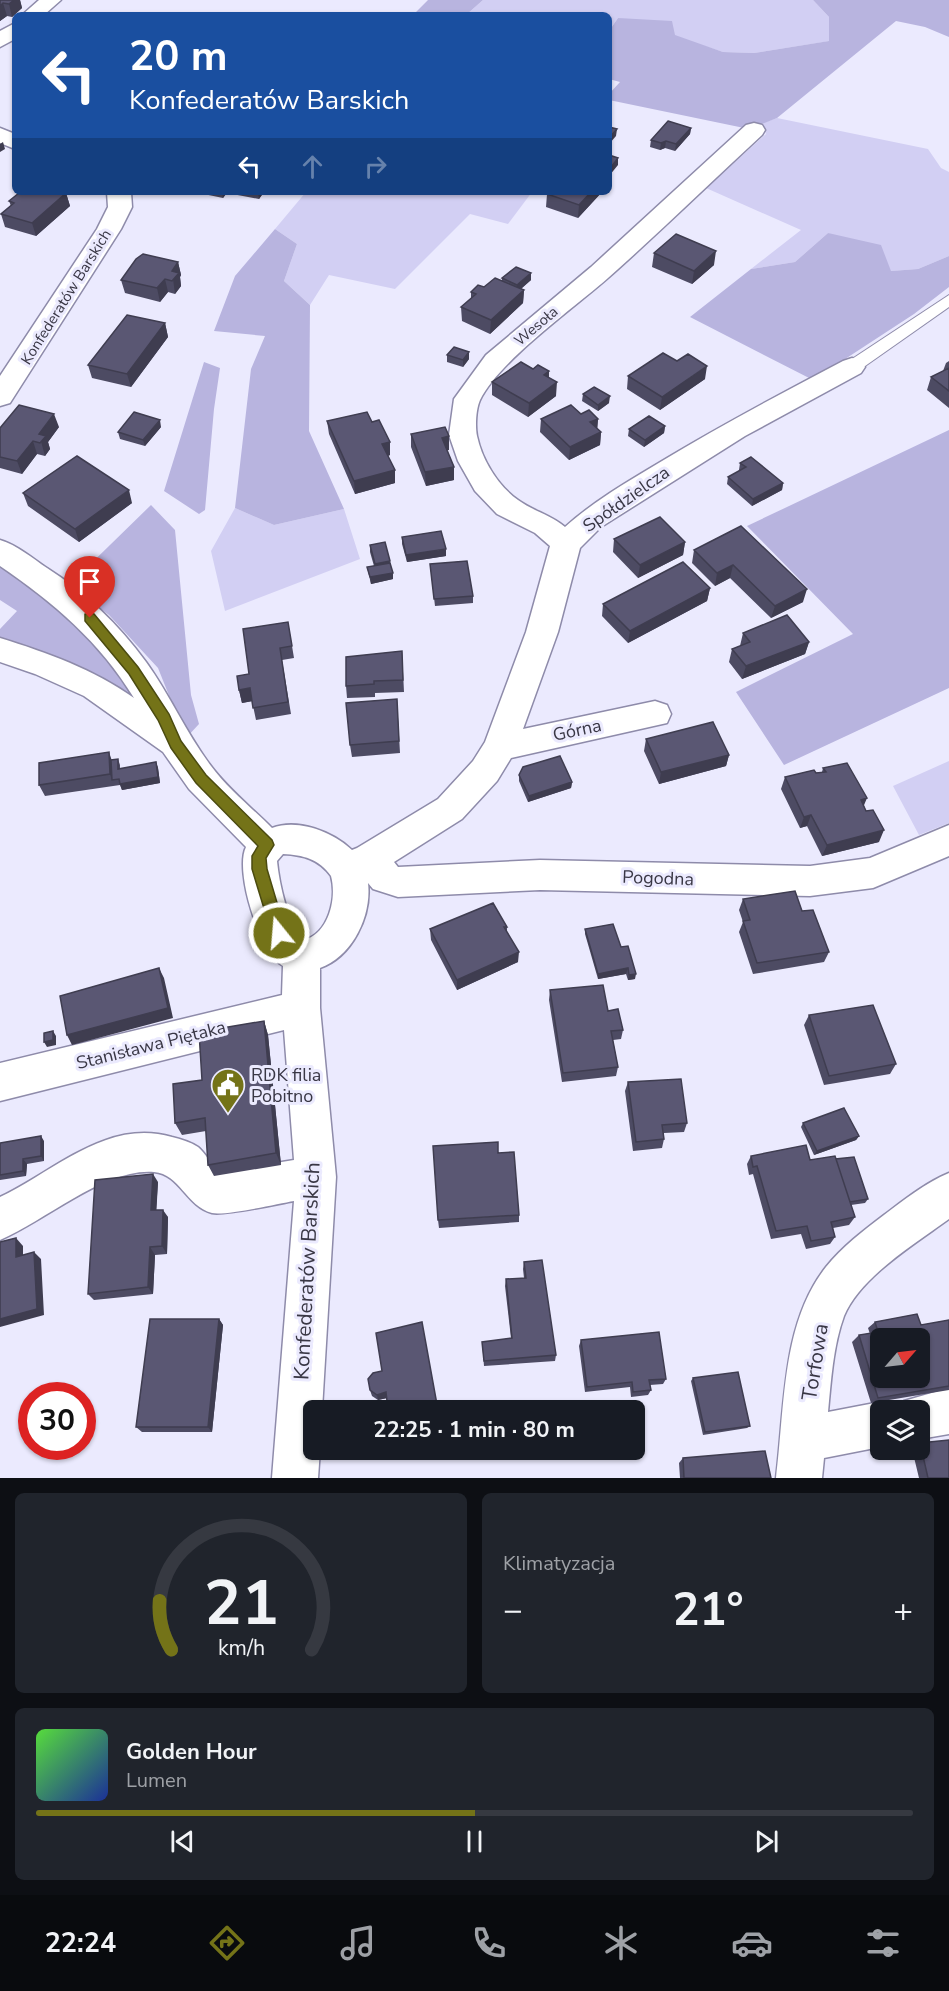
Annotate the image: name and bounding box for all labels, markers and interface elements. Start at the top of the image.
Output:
text: 20 m [129,28,228,85]
icon: left [30,36,108,114]
text: Konfederatów Barskich [129,82,409,119]
icon: left [233,150,266,183]
icon: ahead [296,150,329,183]
icon: right [359,150,392,183]
street label: Konfederatów Barskich [16,226,116,368]
street label: Wesoła [510,302,562,350]
street label: Spółdzielcza [578,460,674,538]
pin [64,556,115,618]
icon: arrive [73,565,106,598]
street label: Górna [550,713,604,747]
street label: Pogodna [622,865,694,891]
position arrow [247,901,311,965]
street label: Stanisława Piętaka [74,1015,228,1075]
place label: RDK filia Pobitno [251,1063,321,1108]
public building icon: RDK filia Pobitno [210,1067,246,1114]
street label: Konfederatów Barskich [287,1161,327,1381]
street label: Torfowa [795,1321,835,1403]
north arrow [870,1328,930,1388]
map controls [870,1328,930,1460]
speed limit sign: 30 [18,1382,96,1460]
button: layers [870,1400,930,1460]
text: 22:25 · 1 min · 80 m [373,1415,575,1445]
text: Klimatyzacja [503,1550,615,1577]
text: 21 [204,1561,278,1646]
text: 21° [672,1580,744,1641]
text: − [503,1588,523,1633]
text: + [893,1588,913,1633]
text: km/h [217,1633,265,1663]
text: Golden Hour [126,1737,257,1767]
text: Lumen [126,1767,187,1794]
icon: previous [166,1825,199,1858]
icon: pause [458,1825,491,1858]
icon: next [750,1825,783,1858]
icon: directions [206,1922,248,1964]
icon: music [337,1922,379,1964]
icon: phone [468,1922,510,1964]
icon: climate [600,1922,642,1964]
icon: car [731,1922,773,1964]
icon: filters [862,1922,904,1964]
text: 22:24 [45,1925,116,1962]

